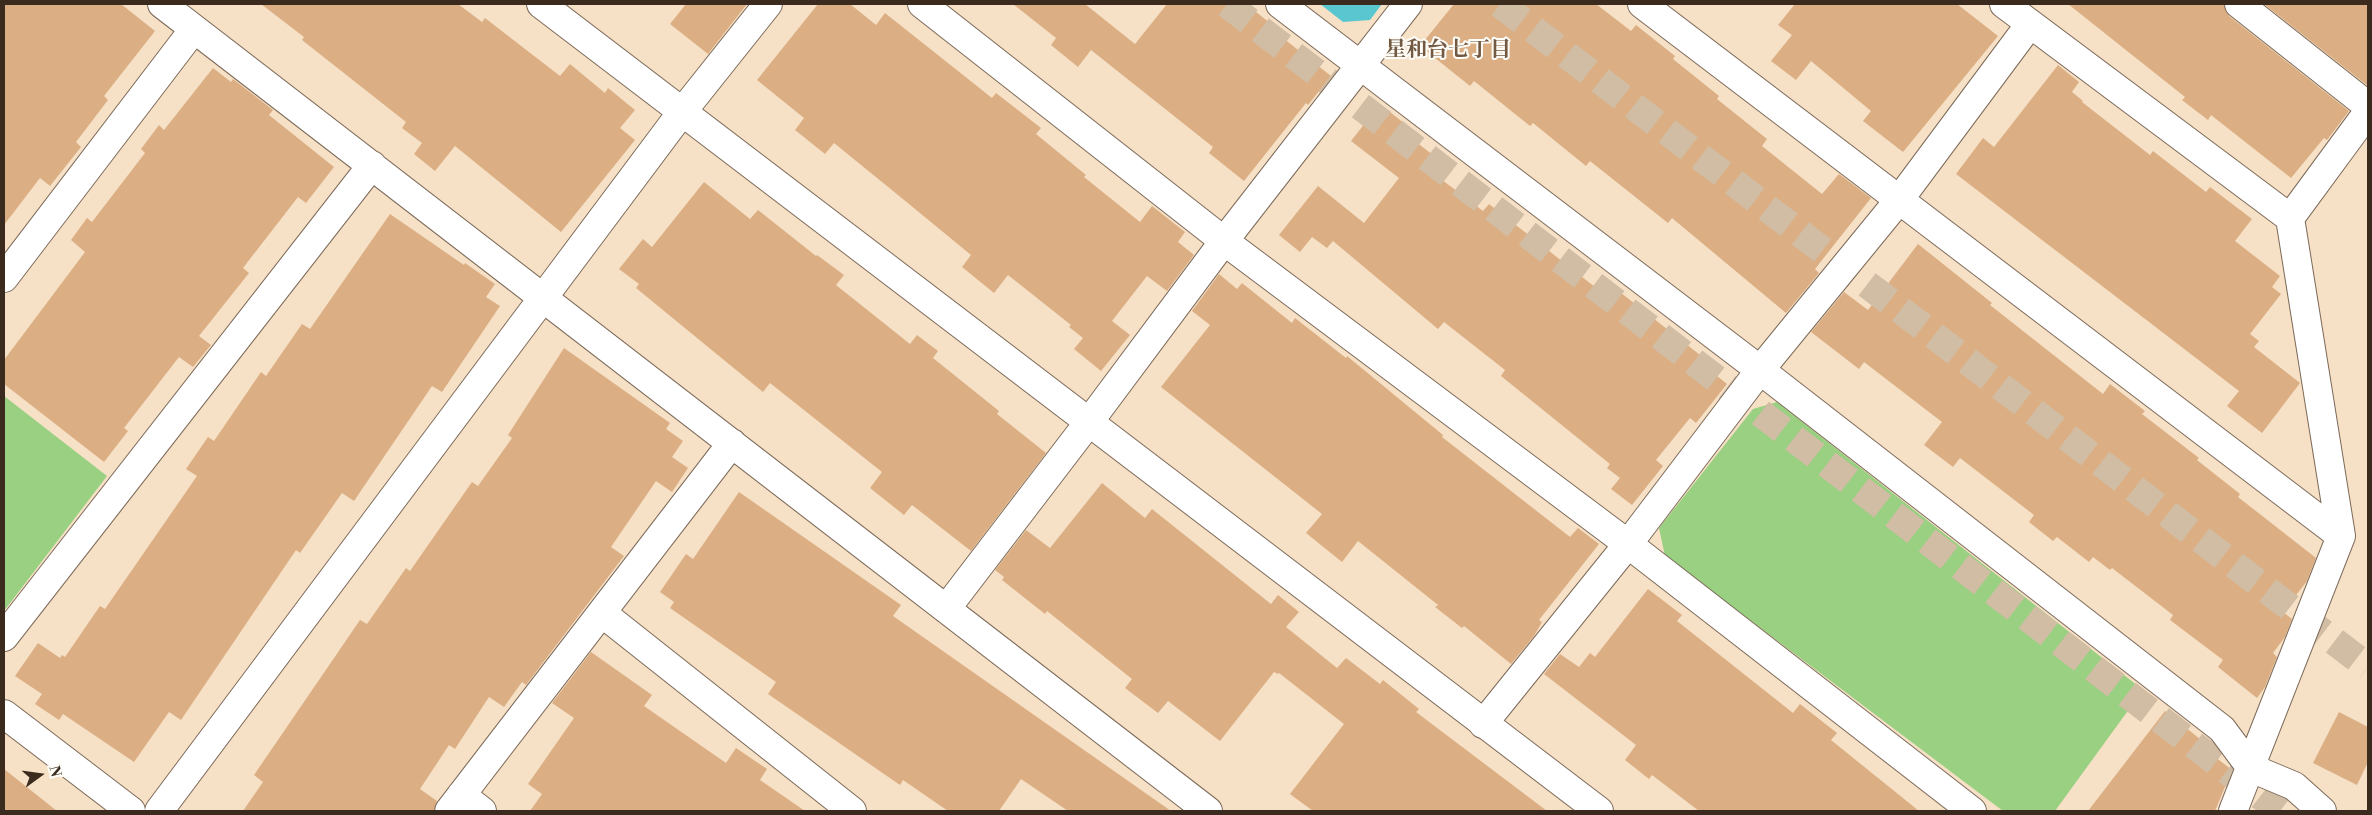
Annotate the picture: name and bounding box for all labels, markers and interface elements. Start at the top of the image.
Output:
district label: 星和台七丁目 [1385,38,1511,64]
north arrow [15,750,65,800]
text: N [44,764,65,779]

